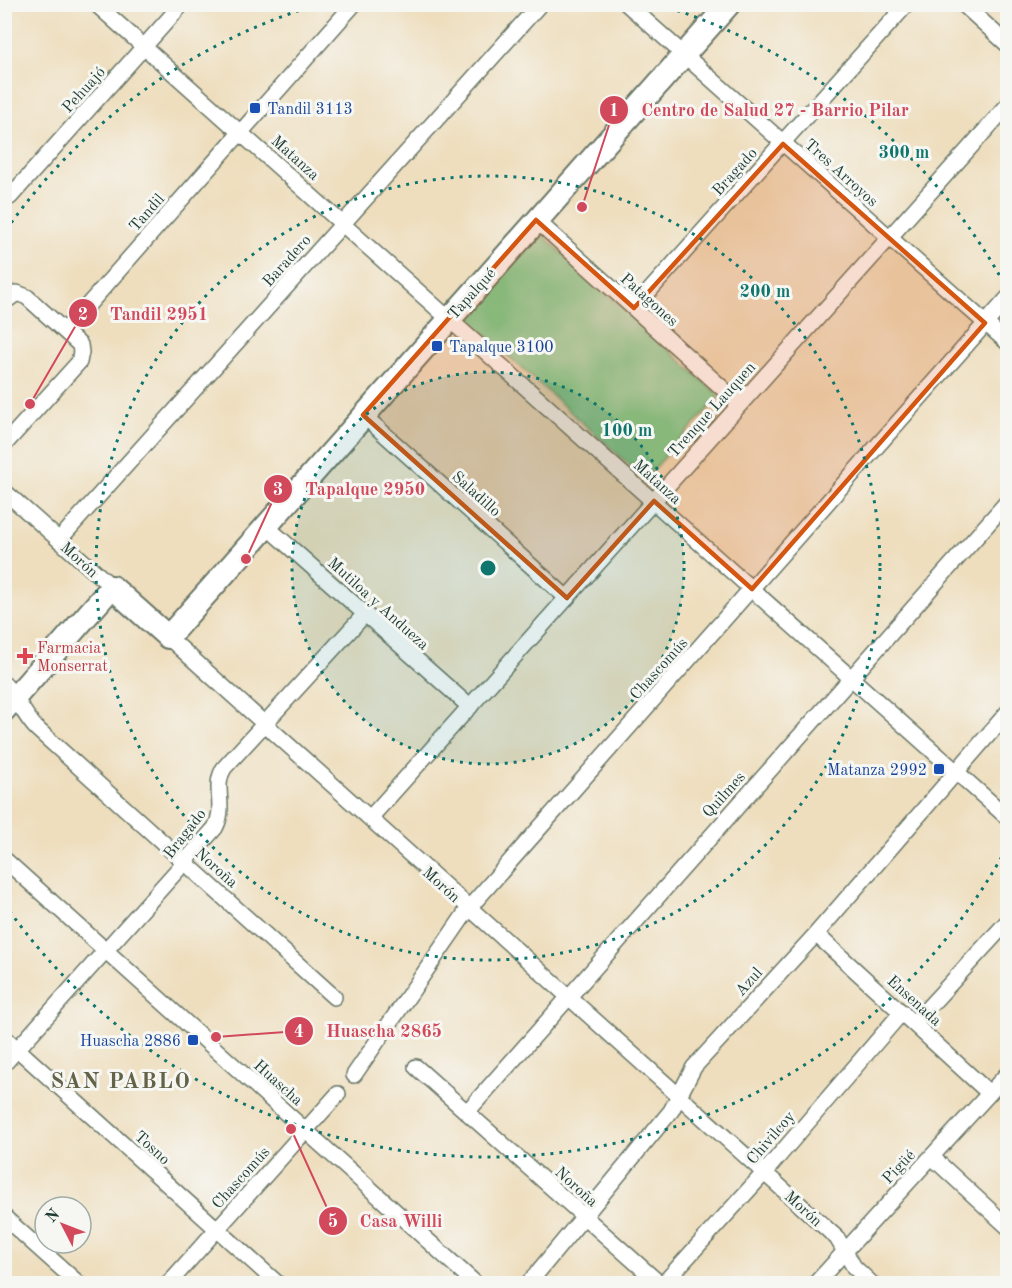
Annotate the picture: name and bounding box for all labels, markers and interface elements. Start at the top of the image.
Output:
street label: Pehuajó [60,64,109,116]
callout: Centro de Salud 27 - Barrio Pilar [599,92,920,128]
marker: Tandil 3113 [248,101,262,115]
place label: Tandil 3113 [267,102,353,118]
text: 1 [609,102,619,120]
text: Centro de Salud 27 - Barrio Pilar [641,102,909,120]
street label: Matanza [268,133,322,184]
street label: Tres Arroyos [801,137,880,210]
text: 300 m [879,144,929,162]
street label: Bragado [710,145,761,199]
street label: Tandil [127,191,168,235]
street label: Baradero [260,232,315,290]
street label: Tapalqué [445,266,499,323]
street label: Patagones [617,271,680,330]
text: 200 m [740,283,790,301]
callout: Tandil 2951 [68,295,220,331]
text: 2 [78,306,88,324]
text: Tandil 2951 [110,306,208,324]
marker: Tapalque 3100 [430,339,444,353]
place label: Tapalque 3100 [449,340,554,356]
street label: Trenque Lauquen [666,359,760,461]
text: 100 m [602,422,652,440]
street label: Matanza [630,457,684,508]
street label: Saladillo [448,469,503,520]
callout: Tapalque 2950 [263,471,438,507]
text: 3 [273,481,283,499]
text: Tapalque 2950 [305,481,425,499]
street label: Morón [57,540,101,582]
street label: Mutiloa y Andueza [324,555,431,654]
centre of rings [478,558,498,578]
street label: Chascomús [628,635,691,703]
place label: Farmacia Monserrat [37,641,108,675]
marker: Farmacia Monserrat [18,649,32,663]
marker: Matanza 2992 [932,762,946,776]
place label: Matanza 2992 [827,763,927,779]
street label: Quilmes [700,769,749,821]
street label: Bragado [161,806,210,862]
street label: Noroña [191,845,240,892]
street label: Morón [419,865,463,907]
street label: Azul [733,965,766,1000]
street label: Ensenada [883,973,944,1030]
callout: Huascha 2865 [284,1013,454,1049]
text: 4 [294,1023,304,1041]
text: Huascha 2865 [326,1023,442,1041]
marker: Huascha 2886 [186,1033,200,1047]
place label: Huascha 2886 [80,1034,181,1050]
street label: Huascha [250,1058,305,1109]
district label: SAN PABLO [51,1071,191,1093]
street label: Chivilcoy [744,1108,799,1168]
street label: Tosno [131,1129,173,1168]
street label: Chascomús [210,1144,273,1212]
street label: Pigüé [880,1147,919,1187]
street label: Noroña [551,1164,600,1211]
street label: Morón [781,1189,825,1231]
north arrow [33,1195,93,1255]
callout: Casa Willi [318,1203,455,1239]
text: N [43,1206,64,1226]
text: 5 [328,1213,338,1231]
text: Casa Willi [360,1213,442,1231]

